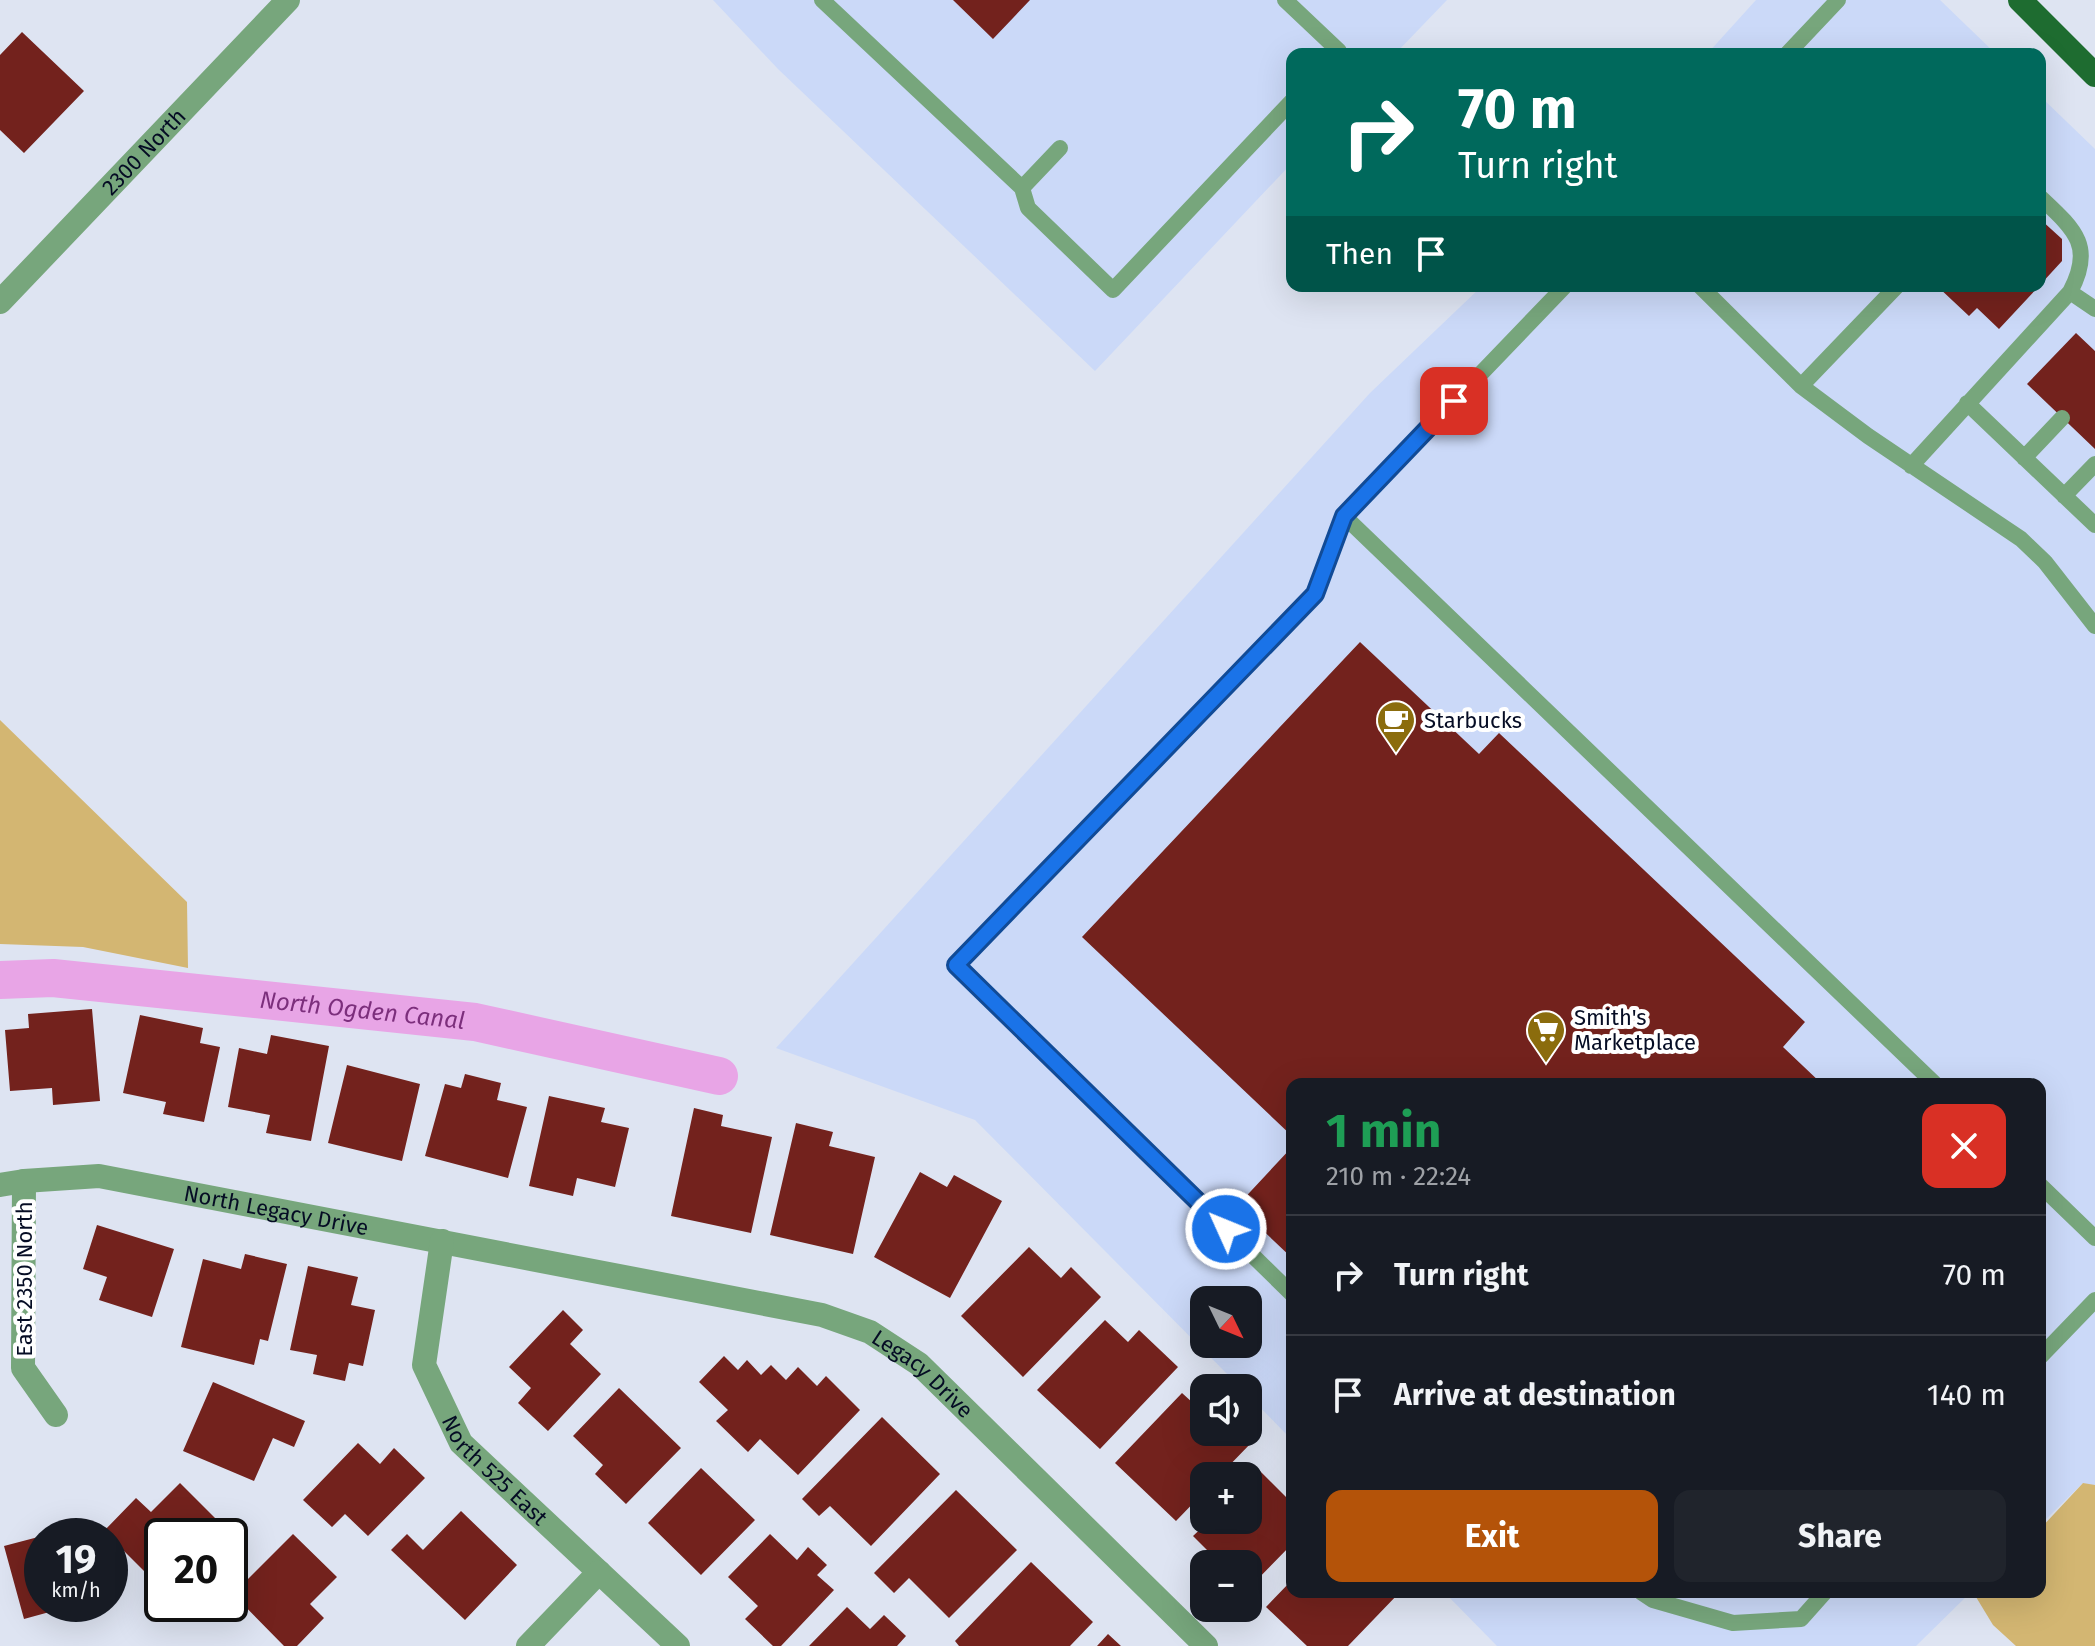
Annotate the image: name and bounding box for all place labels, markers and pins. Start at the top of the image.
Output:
pin [1420,367,1488,435]
cafe icon: Starbucks [1375,699,1417,754]
place label: Starbucks [1424,707,1522,734]
place label: Smith's Marketplace [1574,1004,1696,1056]
supermarket icon: Smith's Marketplace [1525,1009,1567,1064]

